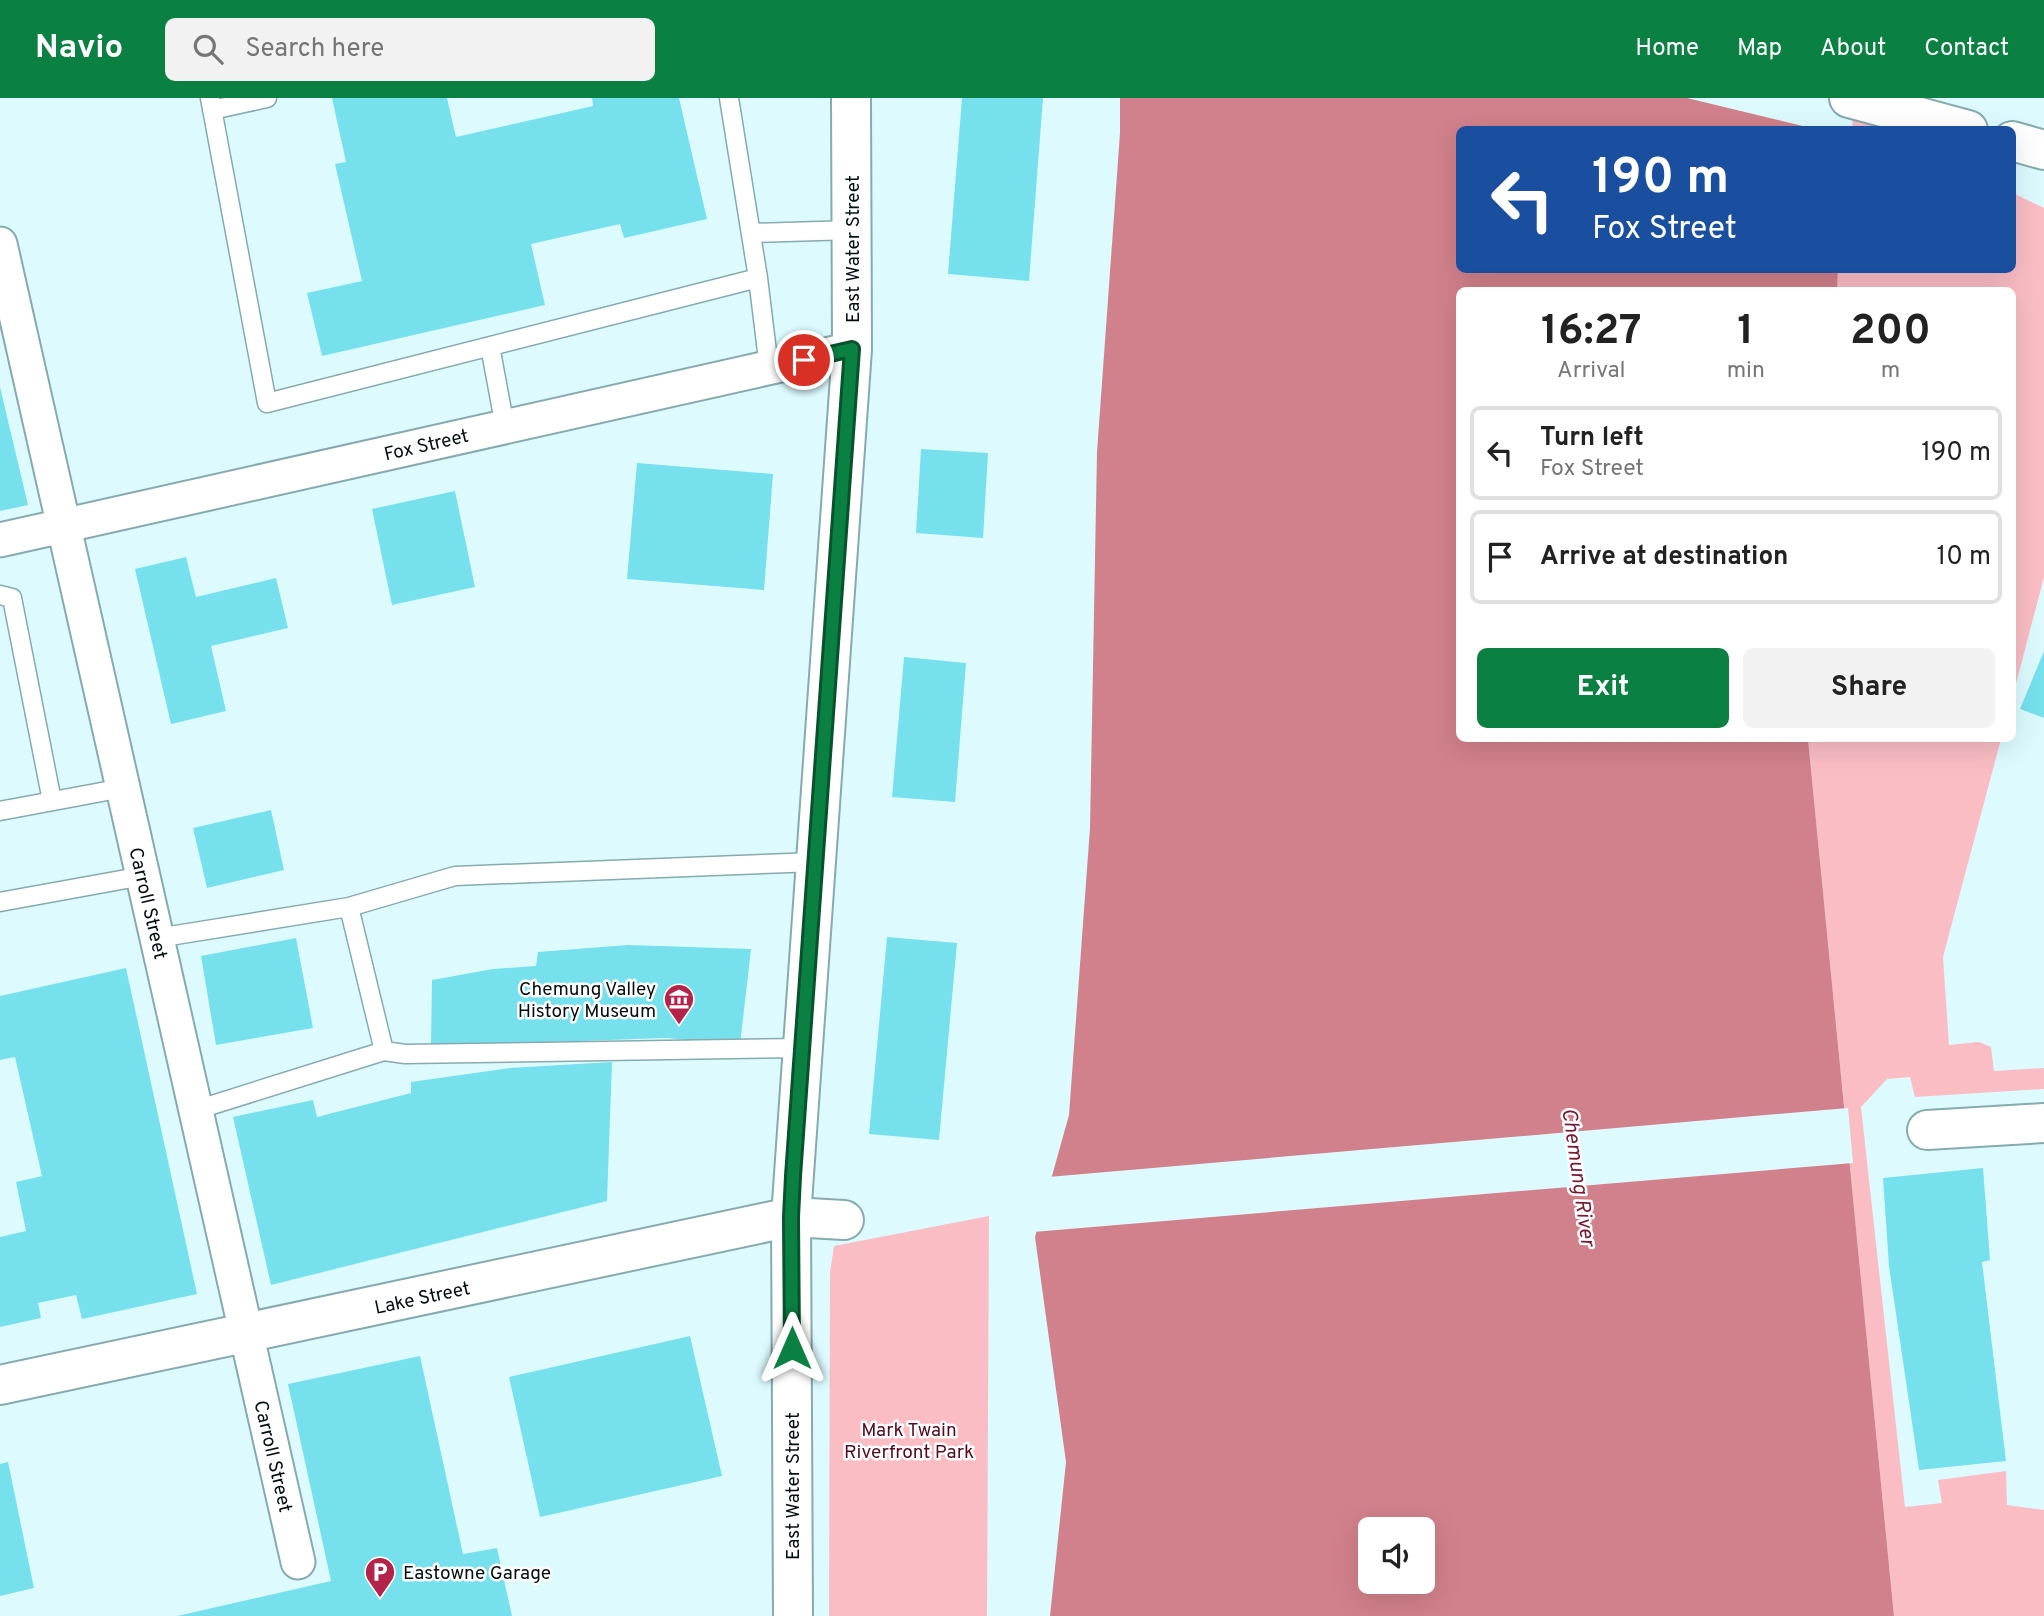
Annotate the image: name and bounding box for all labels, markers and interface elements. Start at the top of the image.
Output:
search box [165,18,655,81]
text: Navio [35,28,123,70]
icon: search [189,30,227,68]
text: Search here [245,33,384,66]
text: Home [1635,34,1699,64]
text: Map [1737,34,1782,64]
text: About [1820,34,1886,64]
text: Contact [1924,34,2009,64]
text: 190 m [1592,149,1729,211]
icon: left [1477,154,1568,245]
street label: East Water Street [842,175,866,323]
text: Fox Street [1592,210,1737,250]
text: 16:27 [1541,306,1642,359]
text: 1 [1737,306,1754,359]
text: 200 [1850,306,1931,359]
pin [774,330,834,390]
icon: arrive [785,341,823,379]
text: Arrival [1557,357,1626,386]
text: min [1727,357,1765,386]
text: m [1881,357,1900,386]
text: Turn left [1540,422,1644,455]
street label: Fox Street [382,425,471,467]
icon: left [1481,434,1519,472]
text: 190 m [1921,437,1991,470]
text: Fox Street [1540,455,1644,484]
icon: arrive [1481,538,1519,576]
text: Arrive at destination [1540,541,1788,574]
text: 10 m [1936,541,1991,574]
button: Exit [1477,648,1729,728]
button: Share [1743,648,1995,728]
street label: Carroll Street [123,845,172,962]
place label: Chemung Valley History Museum [518,978,656,1024]
museum icon: Chemung Valley History Museum [662,982,696,1026]
water label: Chemung River [1554,1106,1601,1250]
street label: Lake Street [372,1277,472,1321]
position arrow [755,1311,829,1385]
street label: Carroll Street [248,1398,297,1515]
street label: East Water Street [782,1412,806,1560]
park label: Mark Twain Riverfront Park [844,1419,974,1465]
map controls [1358,1517,1435,1594]
button: sound [1358,1517,1435,1594]
parking icon: Eastowne Garage [363,1555,397,1599]
place label: Eastowne Garage [403,1562,551,1586]

